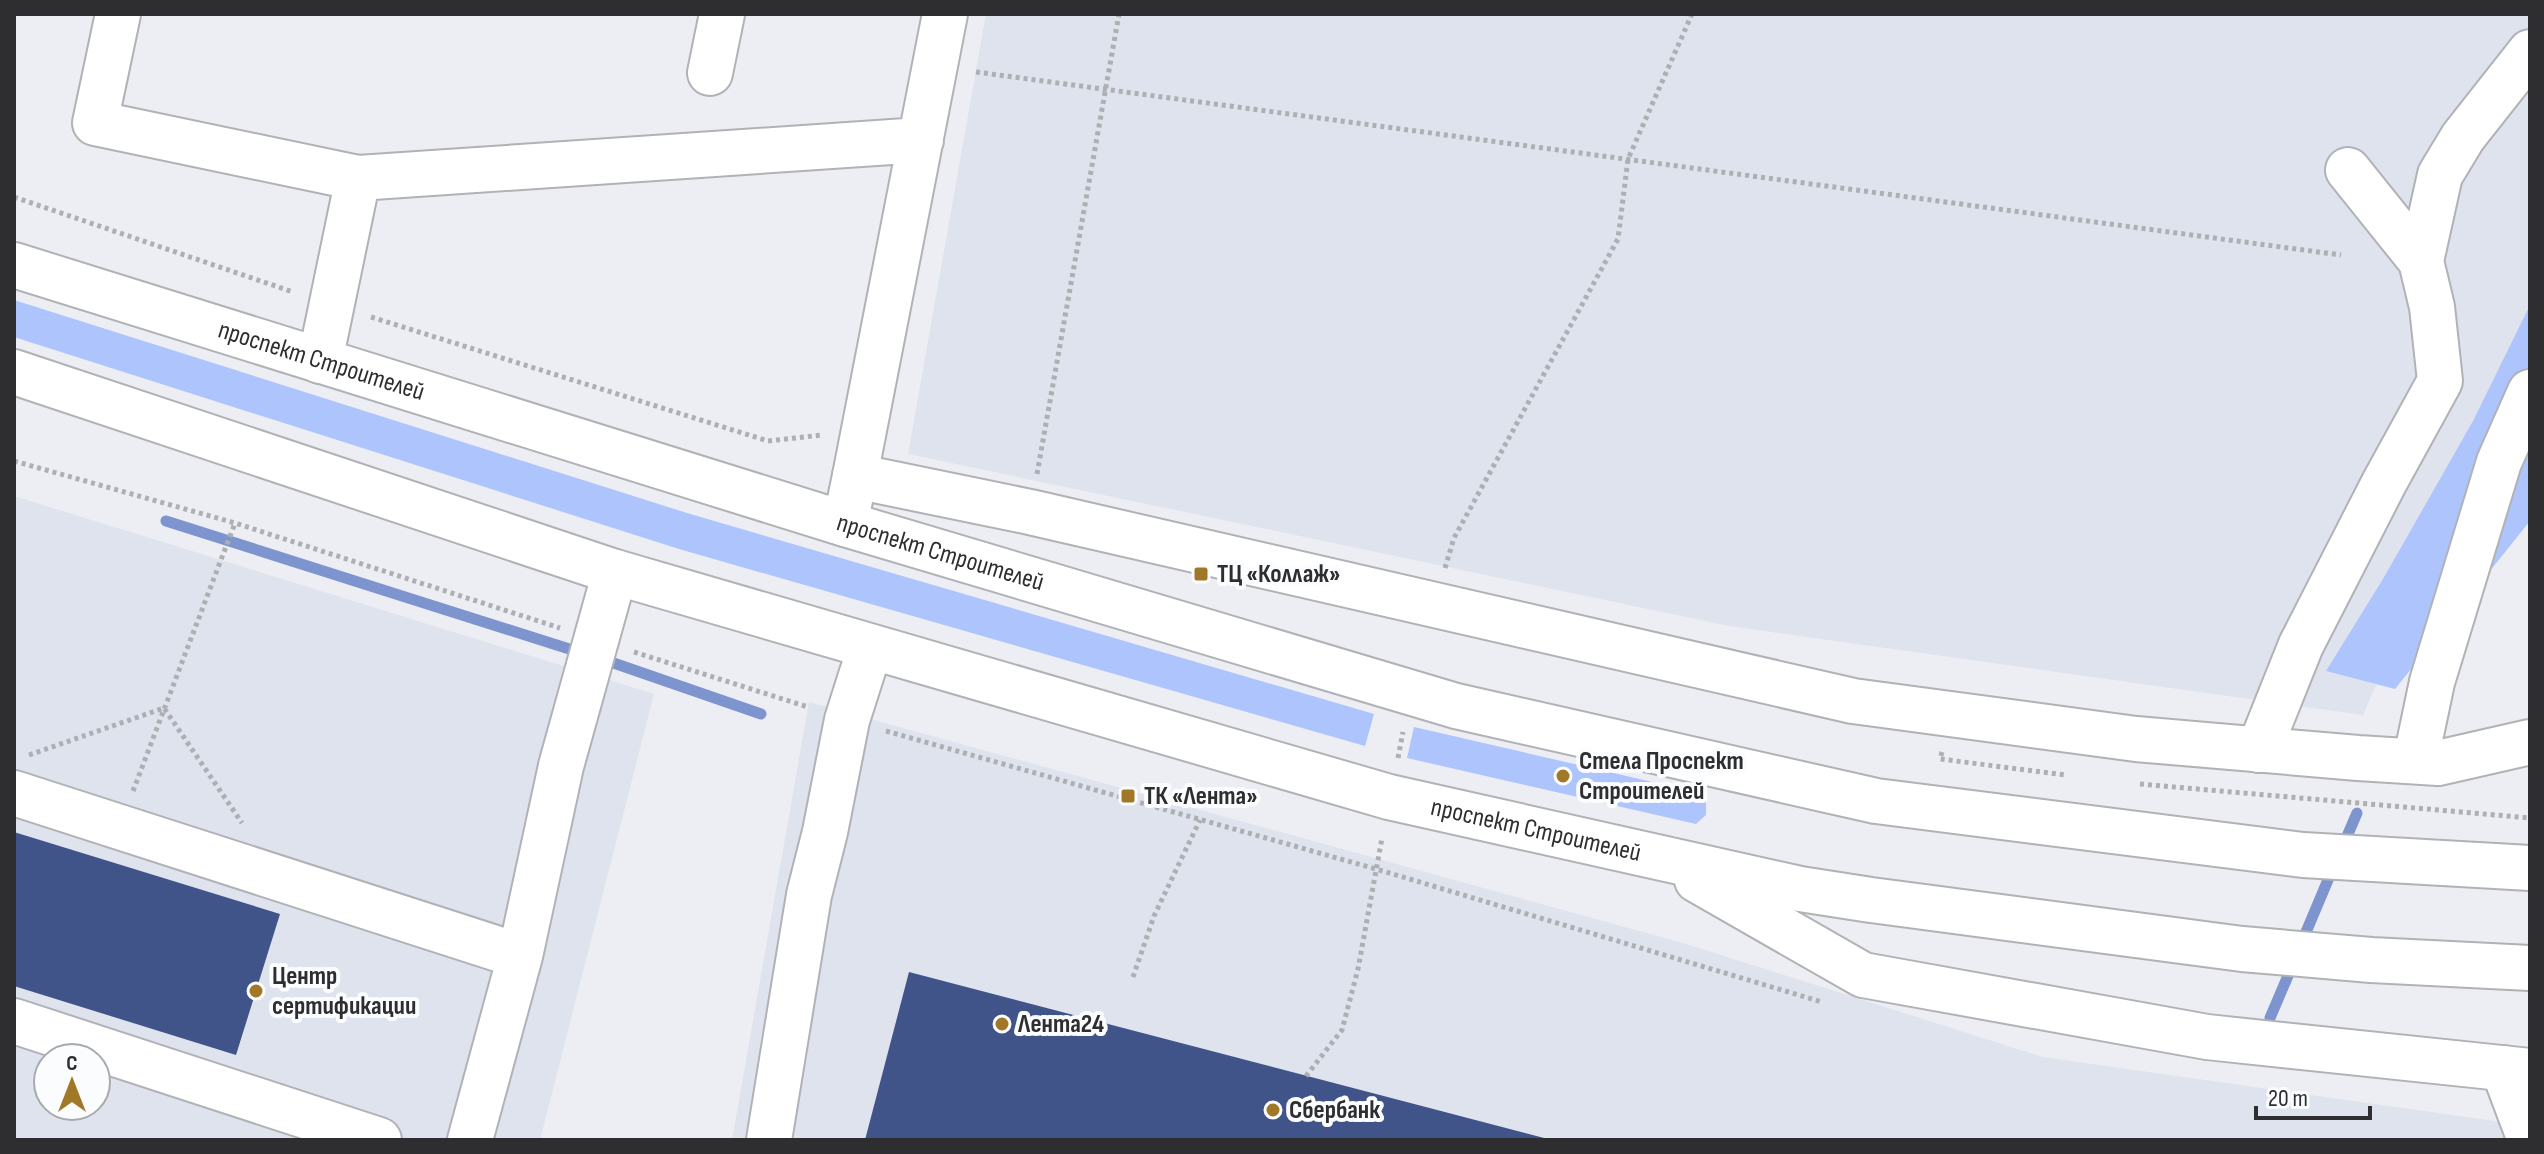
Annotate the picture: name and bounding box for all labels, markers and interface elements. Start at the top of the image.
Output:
street label: проспект Строителей [214,314,428,408]
street label: проспект Строителей [833,507,1048,598]
place label: ТЦ «Коллаж» [1217,559,1340,590]
marker: ТЦ «Коллаж» [1192,565,1210,583]
place label: Стела Проспект Строителей [1579,746,1744,807]
marker: Стела Проспект Строителей [1554,767,1572,785]
place label: ТК «Лента» [1144,781,1258,812]
marker: ТК «Лента» [1119,787,1137,805]
street label: проспект Строителей [1428,791,1644,868]
place label: Центр сертификации [272,961,416,1022]
marker: Центр сертификации [247,982,265,1000]
place label: Лента24 [1017,1009,1104,1040]
marker: Лента24 [993,1015,1011,1033]
north arrow [32,1042,112,1122]
text: С [66,1050,78,1077]
scale bar [2256,1070,2370,1120]
text: 20 m [2268,1084,2308,1113]
place label: Сбербанк [1289,1095,1380,1126]
marker: Сбербанк [1264,1101,1282,1119]

